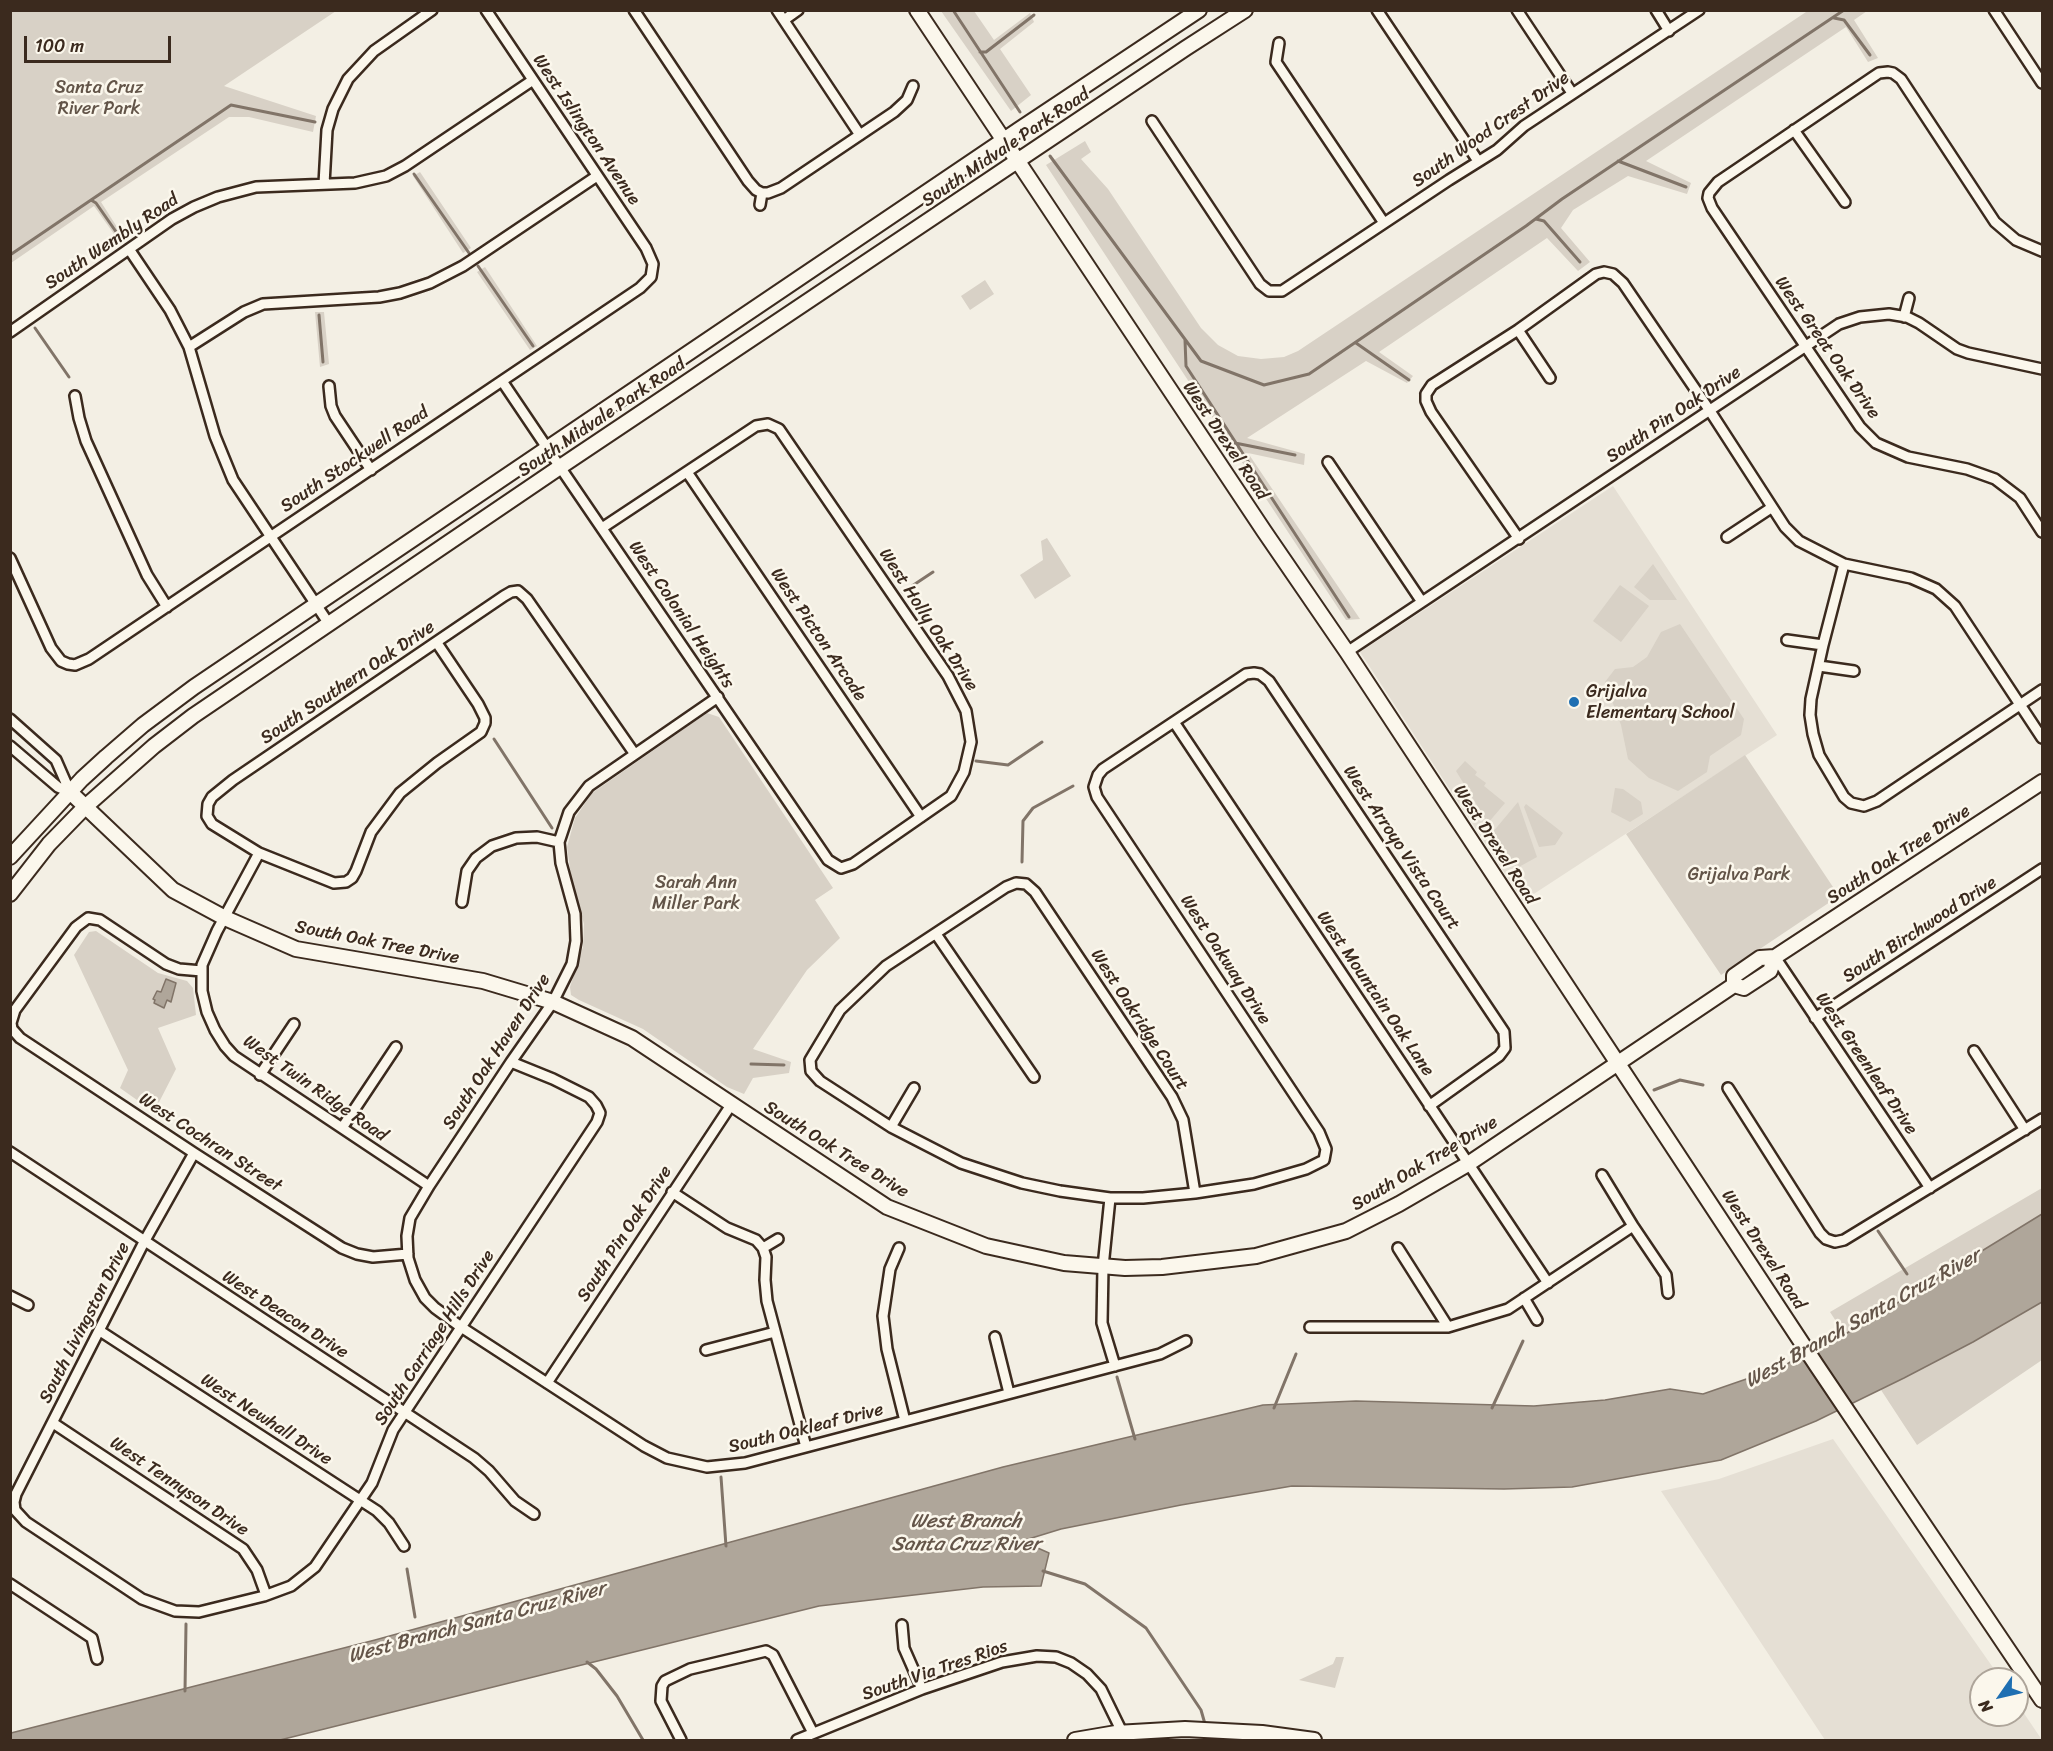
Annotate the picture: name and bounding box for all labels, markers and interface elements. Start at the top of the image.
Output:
scale bar [27,24,174,62]
text: 100 m [35,30,84,62]
street label: West Islington Avenue [527,50,645,210]
street label: South Wood Crest Drive [1408,67,1574,193]
park label: Santa Cruz River Park [55,77,143,119]
street label: South Midvale Park Road [918,84,1094,212]
street label: South Wembly Road [41,189,183,295]
street label: West Great Oak Drive [1770,273,1884,423]
street label: South Midvale Park Road [514,354,690,482]
street label: South Pin Oak Drive [1602,362,1746,468]
street label: West Drexel Road [1177,378,1273,504]
street label: South Stockwell Road [277,402,433,518]
street label: West Colonial Heights [624,537,738,693]
street label: West Holly Oak Drive [874,545,982,695]
street label: West Picton Arcade [765,564,871,706]
street label: South Southern Oak Drive [257,617,439,749]
place label: Grijalva Elementary School [1586,681,1735,724]
marker: Grijalva Elementary School [1567,695,1581,709]
street label: West Arroyo Vista Court [1338,762,1464,934]
street label: West Drexel Road [1448,781,1542,909]
street label: South Oak Tree Drive [1823,801,1975,909]
park label: Grijalva Park [1688,864,1790,886]
park label: Sarah Ann Miller Park [652,872,740,914]
street label: South Birchwood Drive [1839,872,2001,988]
street label: West Oakway Drive [1175,891,1275,1029]
street label: West Mountain Oak Lane [1312,907,1438,1081]
street label: South Oak Tree Drive [293,916,461,970]
street label: West Oakridge Court [1085,945,1193,1095]
street label: South Oak Haven Drive [439,970,555,1134]
street label: West Greenleaf Drive [1810,989,1922,1139]
street label: West Twin Ridge Road [239,1031,391,1147]
street label: West Cochran Street [135,1089,285,1197]
street label: South Oak Tree Drive [760,1097,912,1203]
street label: South Oak Tree Drive [1348,1112,1502,1216]
street label: South Pin Oak Drive [573,1162,677,1306]
street label: West Drexel Road [1716,1186,1810,1314]
street label: South Livingston Drive [35,1239,135,1407]
water label: West Branch Santa Cruz River [1741,1244,1985,1394]
street label: South Carriage Hills Drive [370,1246,500,1430]
street label: West Deacon Drive [218,1266,352,1364]
street label: West Newhall Drive [196,1369,336,1471]
street label: South Oakleaf Drive [726,1399,886,1459]
street label: West Tennyson Drive [105,1433,253,1541]
water label: West Branch Santa Cruz River [892,1510,1040,1557]
water label: West Branch Santa Cruz River [346,1577,608,1669]
street label: South Via Tres Rios [859,1636,1011,1706]
north arrow [1969,1667,2029,1727]
text: N [1970,1694,2000,1719]

